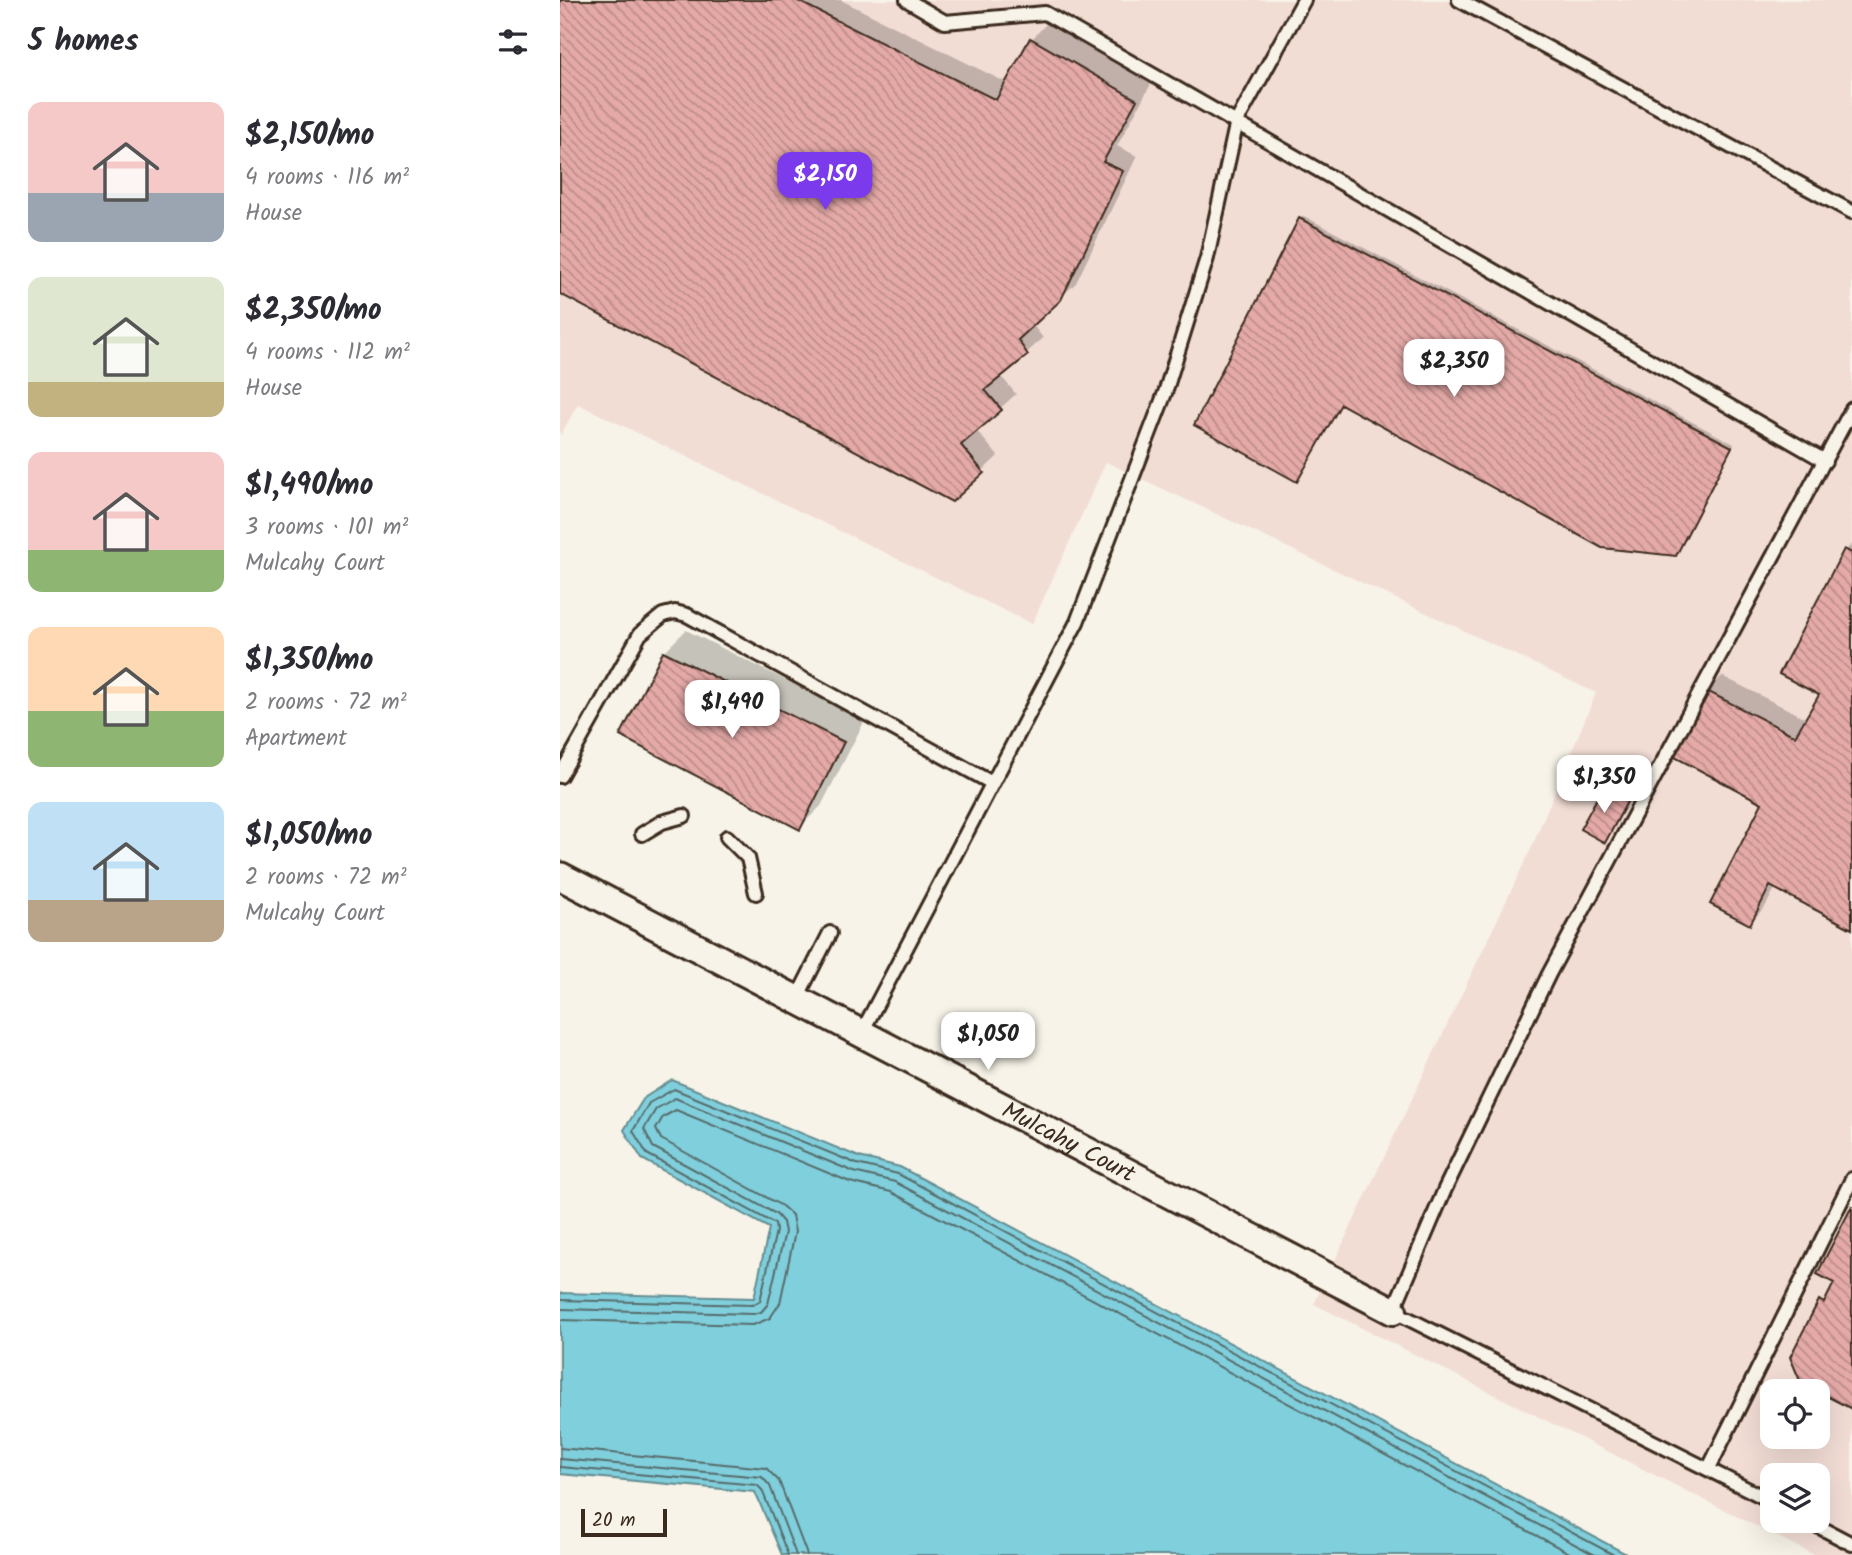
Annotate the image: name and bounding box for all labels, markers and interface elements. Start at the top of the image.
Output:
text: 5 homes [28,18,139,66]
icon: filters [494,23,532,61]
text: $2,150/mo [245,112,374,160]
icon: home [84,130,168,214]
pin: $2,150 [768,152,882,212]
text: $2,150 [793,157,857,193]
text: 4 rooms · 116 m² [245,160,409,196]
text: House [245,196,302,232]
text: $2,350/mo [245,287,382,335]
icon: home [84,305,168,389]
text: 4 rooms · 112 m² [245,335,410,371]
pin: $2,350 [1397,340,1511,399]
text: $2,350 [1419,344,1489,380]
text: House [245,371,302,407]
text: $1,490/mo [245,462,373,510]
icon: home [84,480,168,564]
text: 3 rooms · 101 m² [245,510,408,546]
text: Mulcahy Court [245,546,385,582]
text: $1,350/mo [245,637,373,685]
icon: home [84,655,168,739]
pin: $1,490 [675,680,789,740]
text: 2 rooms · 72 m² [245,685,407,721]
text: $1,490 [701,685,763,721]
text: Apartment [245,721,347,757]
pin: $1,350 [1547,756,1661,815]
text: $1,350 [1573,760,1635,796]
text: $1,050/mo [245,812,372,860]
icon: home [84,830,168,914]
text: 2 rooms · 72 m² [245,860,407,896]
text: Mulcahy Court [245,896,385,932]
pin: $1,050 [931,1012,1045,1072]
text: $1,050 [957,1017,1019,1053]
street label: Mulcahy Court [994,1092,1143,1194]
map controls [1760,1379,1830,1533]
button: locate [1760,1379,1830,1449]
button: layers [1760,1463,1830,1533]
scale bar [581,1506,667,1538]
text: 20 m [592,1506,635,1536]

